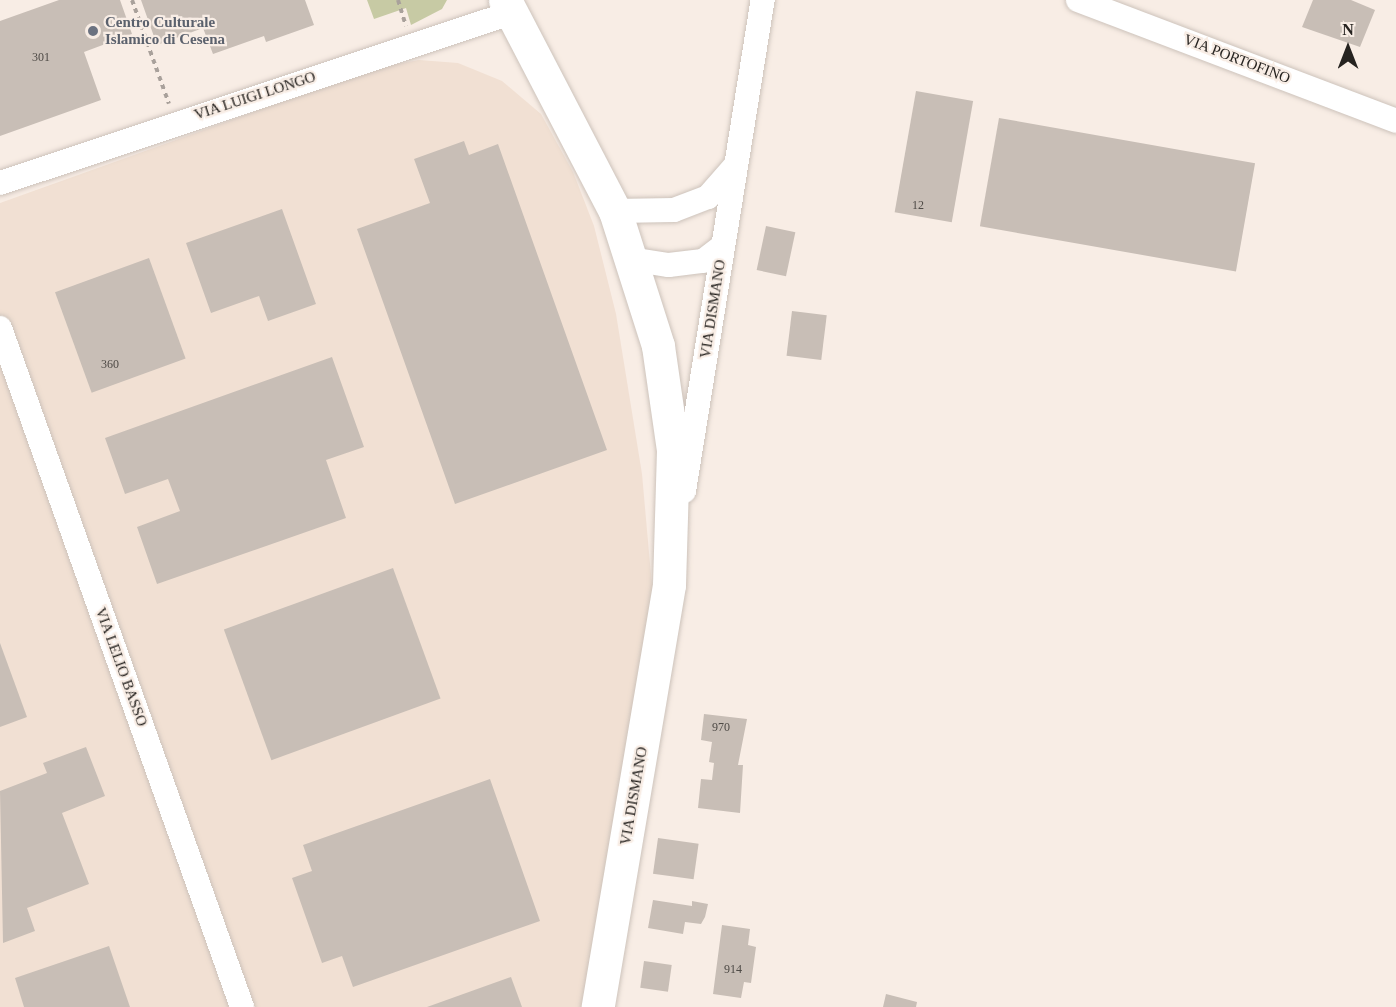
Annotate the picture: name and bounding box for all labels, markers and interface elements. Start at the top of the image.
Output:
place label: Centro Culturale Islamico di Cesena [105,13,225,48]
north arrow [1318,18,1378,78]
text: N [1342,21,1354,38]
marker: Centro Culturale Islamico di Cesena [86,24,100,38]
street label: VIA PORTOFINO [1181,30,1293,88]
house number: 301 [32,51,50,65]
street label: VIA LUIGI LONGO [192,68,318,124]
house number: 12 [912,199,924,213]
street label: VIA DISMANO [696,258,730,360]
house number: 360 [101,358,119,372]
street label: VIA LELIO BASSO [91,605,151,729]
house number: 970 [712,721,730,735]
street label: VIA DISMANO [616,745,652,847]
house number: 914 [724,963,742,977]

